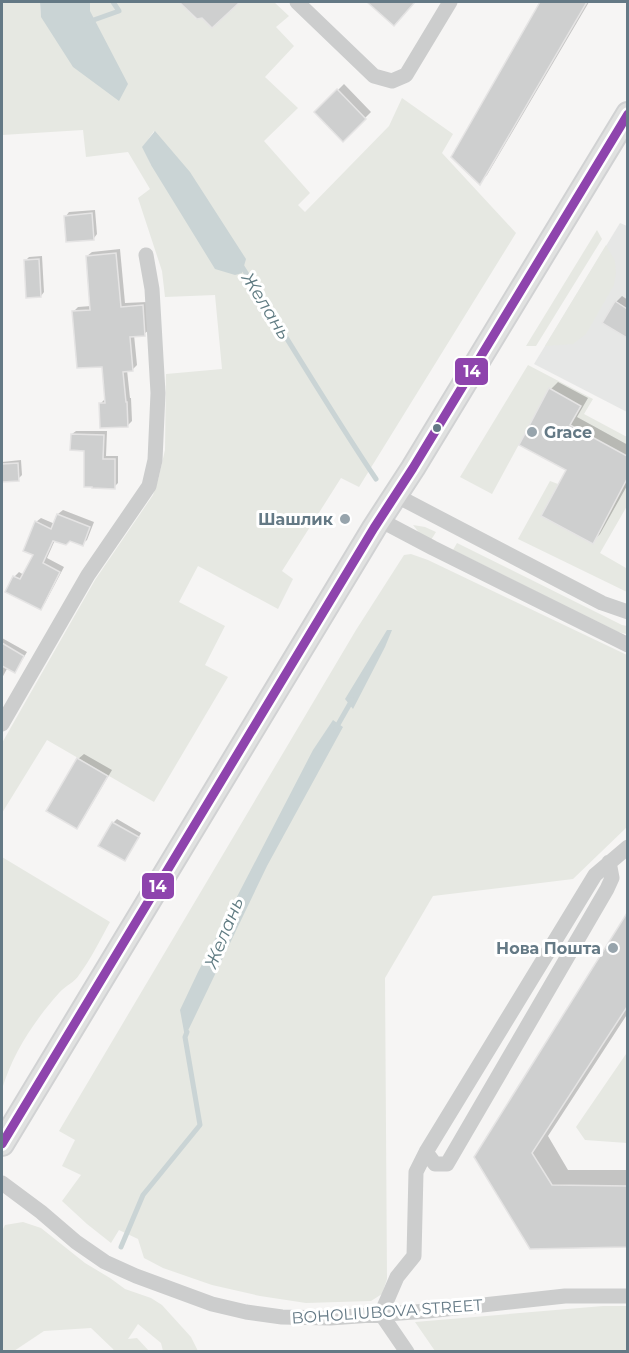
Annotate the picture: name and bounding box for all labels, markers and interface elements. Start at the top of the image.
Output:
water label: Желань [236,268,295,344]
line badge: 14 [454,357,489,386]
text: 14 [463,362,481,381]
unlabelled marker [431,422,443,434]
place label: Grace [544,423,592,442]
marker: Grace [525,425,539,439]
place label: Шашлик [258,510,334,529]
marker: Шашлик [338,512,352,526]
line badge: 14 [141,872,175,900]
text: 14 [149,877,167,896]
water label: Желань [199,894,248,973]
place label: Нова Пошта [496,939,601,958]
marker: Нова Пошта [606,941,620,955]
street label: BOHOLIUBOVA STREET [291,1295,484,1328]

